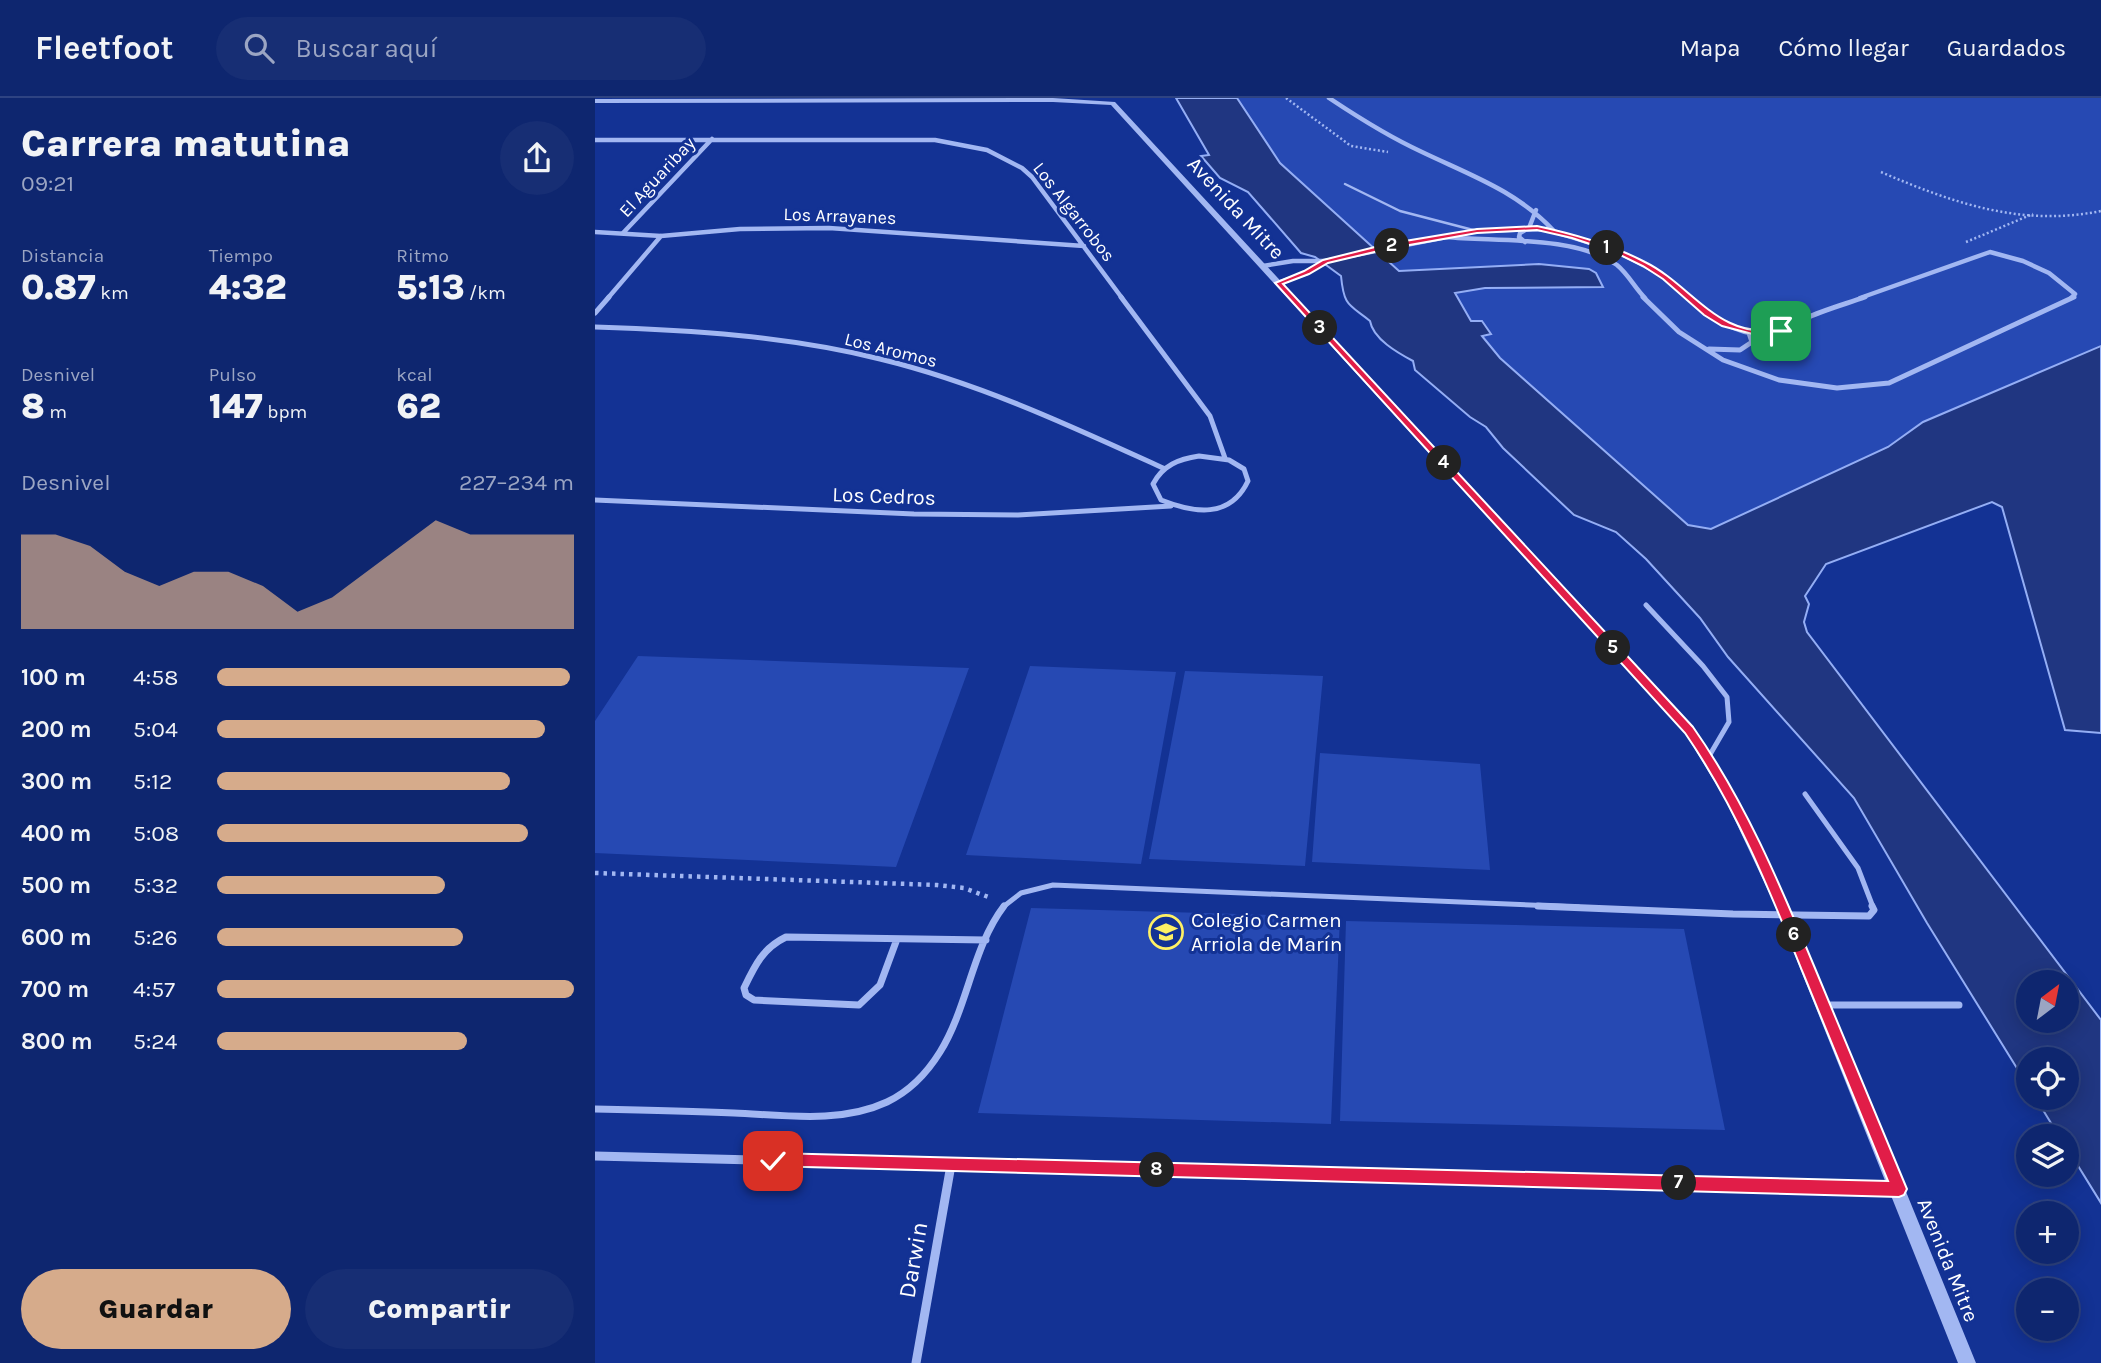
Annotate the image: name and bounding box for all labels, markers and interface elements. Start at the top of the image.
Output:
search box [216,17,706,80]
text: Fleetfoot [35,29,174,67]
icon: search [240,29,278,67]
text: Buscar aquí [296,33,437,64]
text: Mapa [1680,34,1740,62]
text: Cómo llegar [1778,34,1909,62]
text: Guardados [1947,34,2066,62]
text: Carrera matutina [21,121,351,166]
button: share [500,121,574,195]
street label: El Aguaribay [614,132,700,222]
street label: Avenida Mitre [1182,152,1290,264]
street label: Los Algarrobos [1028,158,1120,266]
text: 09:21 [21,170,74,197]
street label: Los Arrayanes [783,203,897,229]
pin: 2 [1375,228,1409,264]
pin: 1 [1590,230,1625,266]
text: 2 [1386,234,1397,256]
text: 1 [1603,236,1610,258]
text: Distancia [21,245,104,267]
text: Tiempo [209,245,273,267]
text: Ritmo [396,245,449,267]
text: 0.87 [21,267,96,308]
text: 4:32 [209,267,287,308]
text: 5:13 [396,267,465,308]
text: km [96,282,129,304]
text: /km [465,282,506,304]
pin [1751,301,1811,361]
pin: 3 [1303,310,1337,345]
icon: arrive [1762,312,1800,350]
text: 3 [1314,316,1325,338]
street label: Los Aromos [842,328,940,372]
text: Desnivel [21,364,95,386]
text: Pulso [209,364,256,386]
text: kcal [396,364,433,386]
text: 8 [21,386,45,427]
text: 147 [209,386,263,427]
text: 62 [396,386,441,427]
text: m [45,401,67,423]
text: bpm [263,401,307,423]
pin: 4 [1427,446,1461,480]
text: 4 [1438,451,1449,473]
text: Desnivel [21,469,111,496]
text: 227–234 m [459,469,574,496]
street label: Los Cedros [832,482,936,510]
pin: 5 [1595,630,1631,666]
text: 5 [1607,636,1618,658]
text: 100 m [21,664,86,691]
text: 4:58 [133,664,178,691]
text: 200 m [21,716,92,743]
text: 5:04 [133,716,178,743]
text: 300 m [21,768,92,795]
text: 5:12 [133,768,172,795]
text: 400 m [21,820,91,847]
text: 5:08 [133,820,179,847]
text: 500 m [21,872,91,899]
text: 5:32 [133,872,178,899]
place label: Colegio Carmen Arriola de Marín [1191,908,1343,956]
school or university icon: Colegio Carmen Arriola de Marín [1147,913,1185,951]
pin: 6 [1777,918,1811,952]
text: 6 [1788,923,1799,945]
text: 600 m [21,924,92,951]
text: 5:26 [133,924,178,951]
north arrow [2016,970,2079,1032]
map controls [2016,970,2079,1341]
text: 700 m [21,976,89,1003]
text: 4:57 [133,976,175,1003]
text: 800 m [21,1028,93,1055]
text: 5:24 [133,1028,177,1055]
button: locate [2016,1047,2079,1110]
button: layers [2016,1124,2079,1187]
pin [743,1131,803,1191]
icon: check [754,1142,792,1180]
pin: 8 [1139,1152,1175,1188]
text: 8 [1150,1158,1163,1180]
pin: 7 [1661,1166,1697,1200]
text: 7 [1674,1171,1683,1193]
street label: Avenida Mitre [1912,1195,1984,1325]
button: + [2016,1201,2079,1264]
street label: Darwin [893,1220,933,1300]
button: Guardar [21,1269,291,1349]
button: Compartir [305,1269,574,1349]
button: − [2016,1278,2079,1341]

